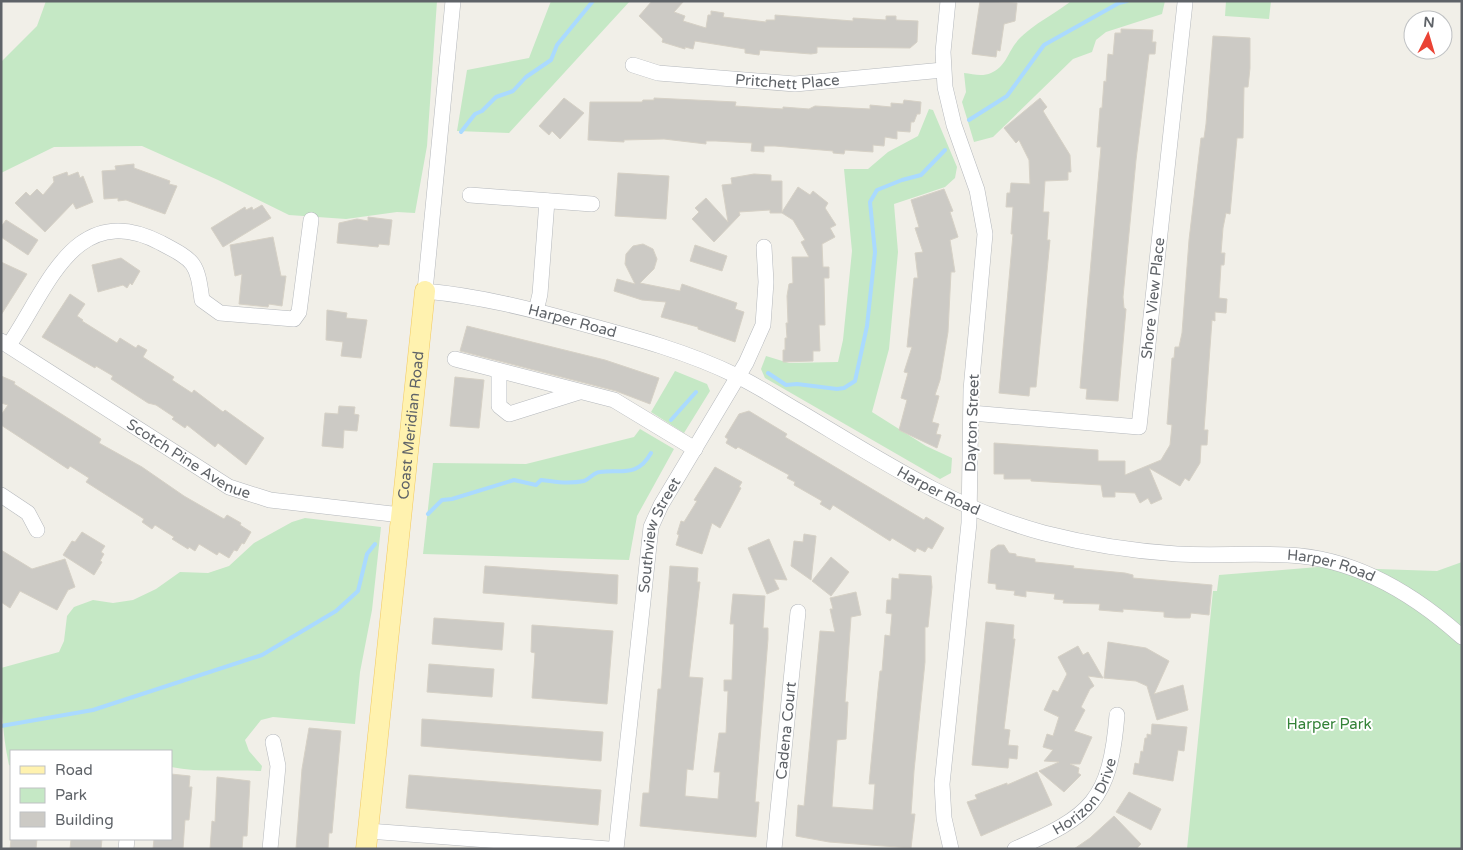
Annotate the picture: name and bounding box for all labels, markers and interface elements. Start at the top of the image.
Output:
north arrow [1403,10,1453,60]
text: N [1423,14,1435,32]
street label: Pritchett Place [734,70,840,93]
street label: Shore View Place [1137,237,1168,360]
street label: Harper Road [526,300,619,341]
street label: Coast Meridian Road [394,350,428,501]
street label: Dayton Street [961,373,983,473]
street label: Scotch Pine Avenue [123,415,253,502]
street label: Harper Road [894,462,983,519]
street label: Southview Street [635,474,685,594]
street label: Harper Road [1286,546,1378,586]
street label: Cadena Court [772,681,800,780]
park label: Harper Park [1286,715,1372,733]
legend [10,750,172,840]
street label: Horizon Drive [1049,756,1120,839]
text: Road [55,761,93,779]
text: Park [55,786,87,804]
text: Building [55,811,114,829]

